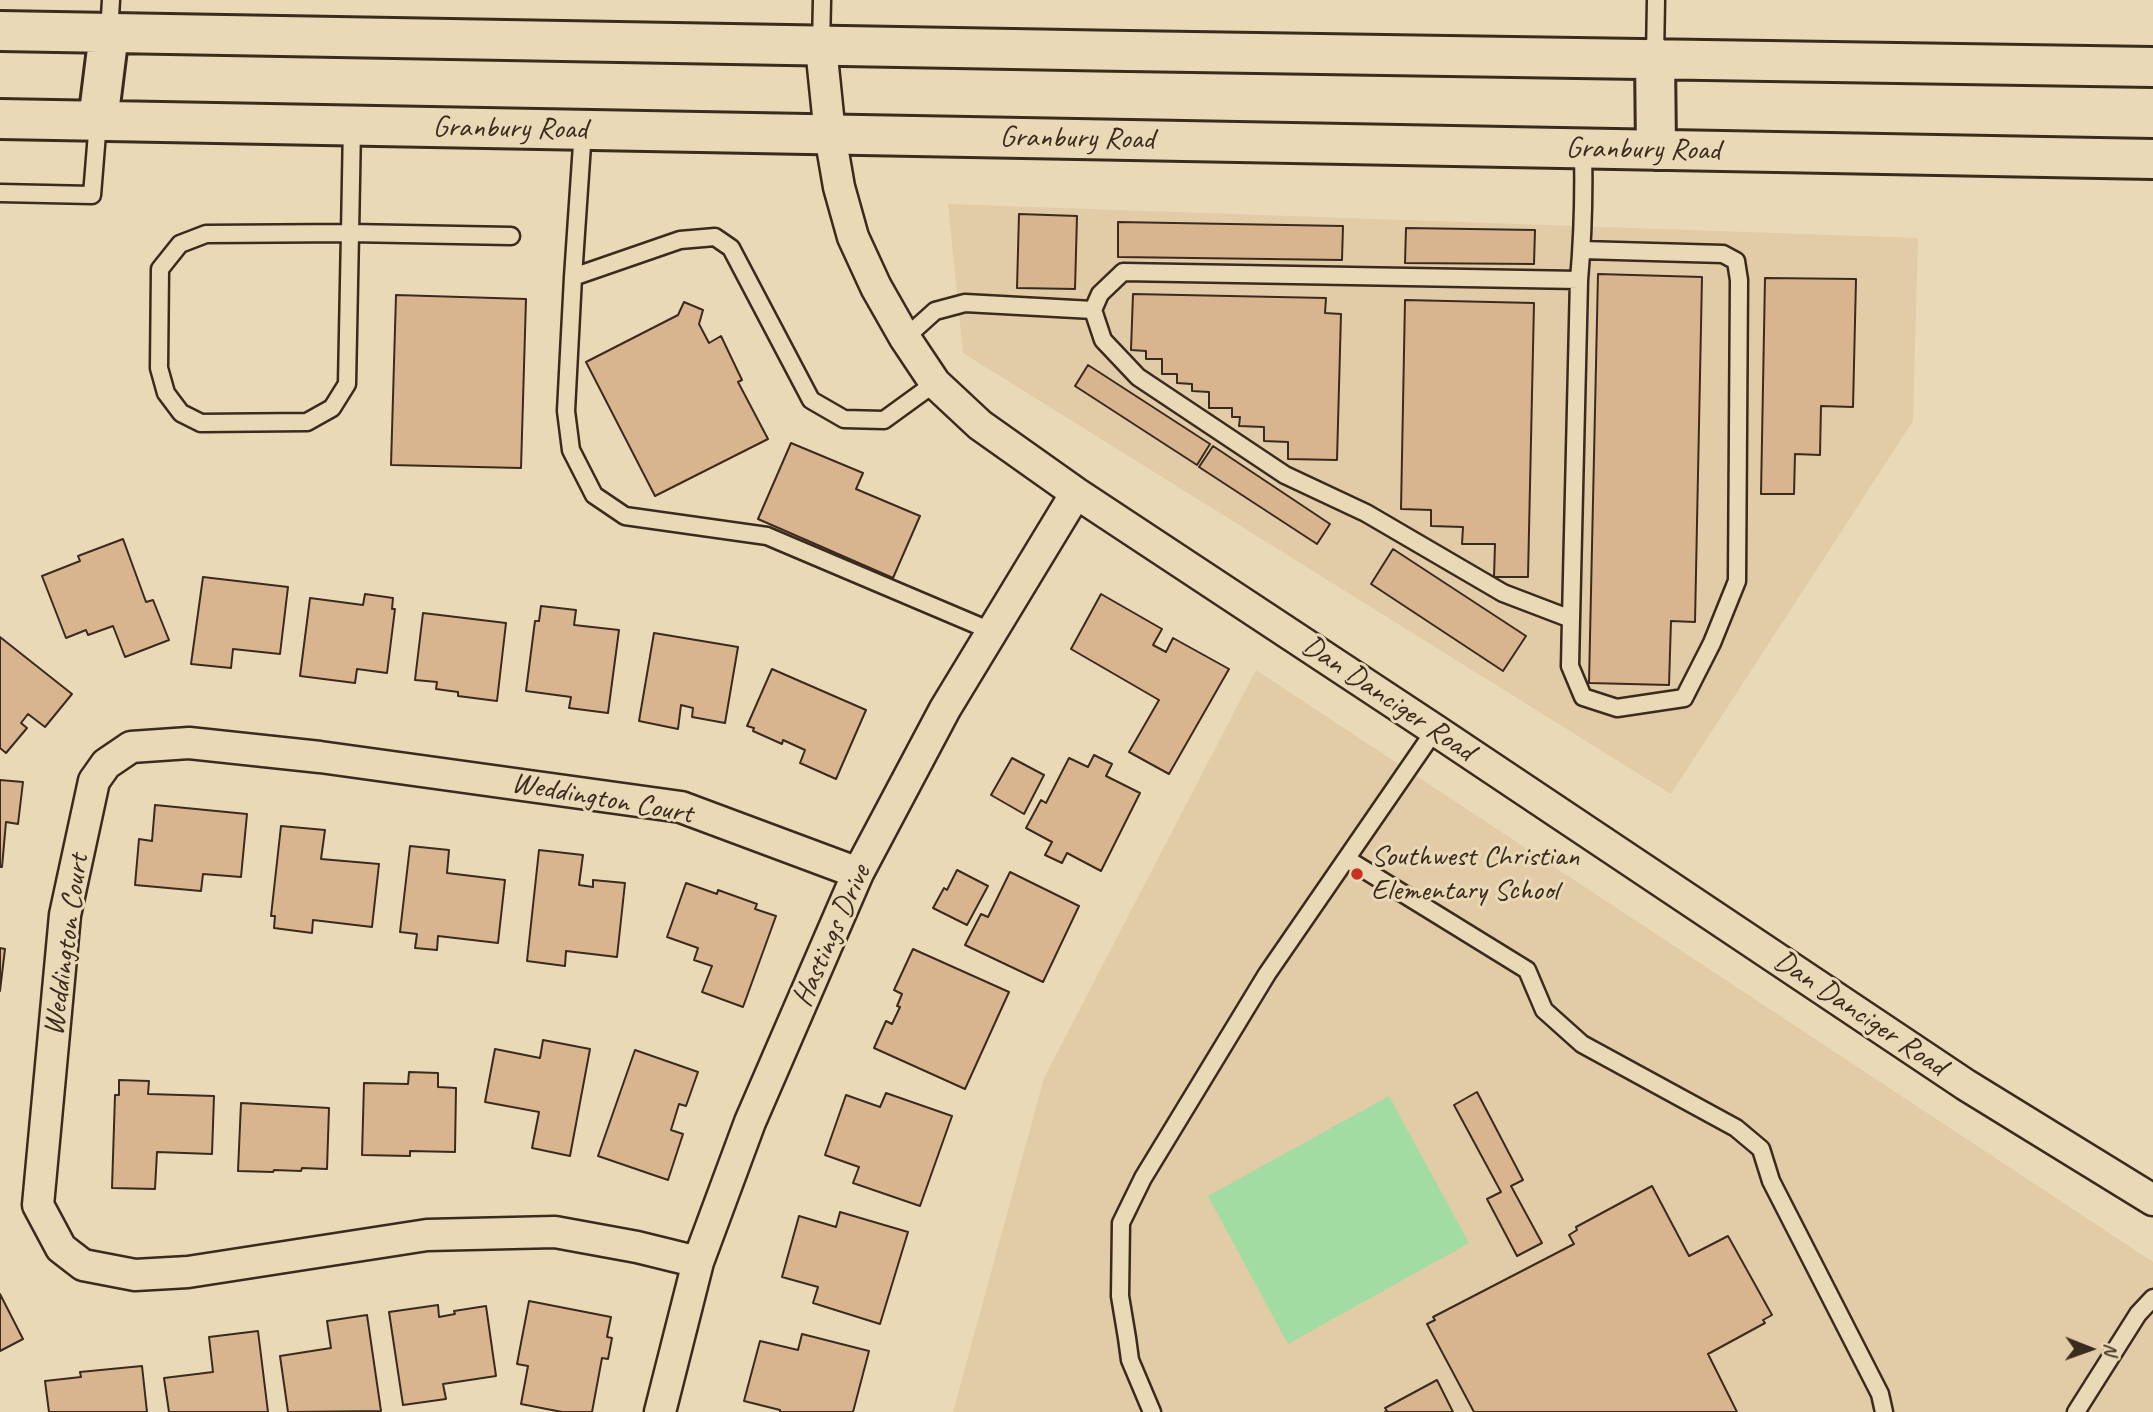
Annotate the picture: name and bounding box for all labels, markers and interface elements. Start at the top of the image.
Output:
street label: Granbury Road [432,110,588,148]
street label: Granbury Road [999,120,1155,158]
street label: Granbury Road [1565,131,1721,169]
street label: Dan Danciger Road [1295,628,1481,770]
street label: Weddington Court [509,765,695,833]
place label: Southwest Christian Elementary School [1371,839,1579,909]
street label: Weddington Court [36,852,98,1038]
street label: Hastings Drive [785,860,879,1012]
marker: Southwest Christian Elementary School [1349,866,1365,882]
street label: Dan Danciger Road [1767,943,1953,1085]
north arrow [2055,1314,2125,1384]
text: N [2099,1343,2123,1355]

